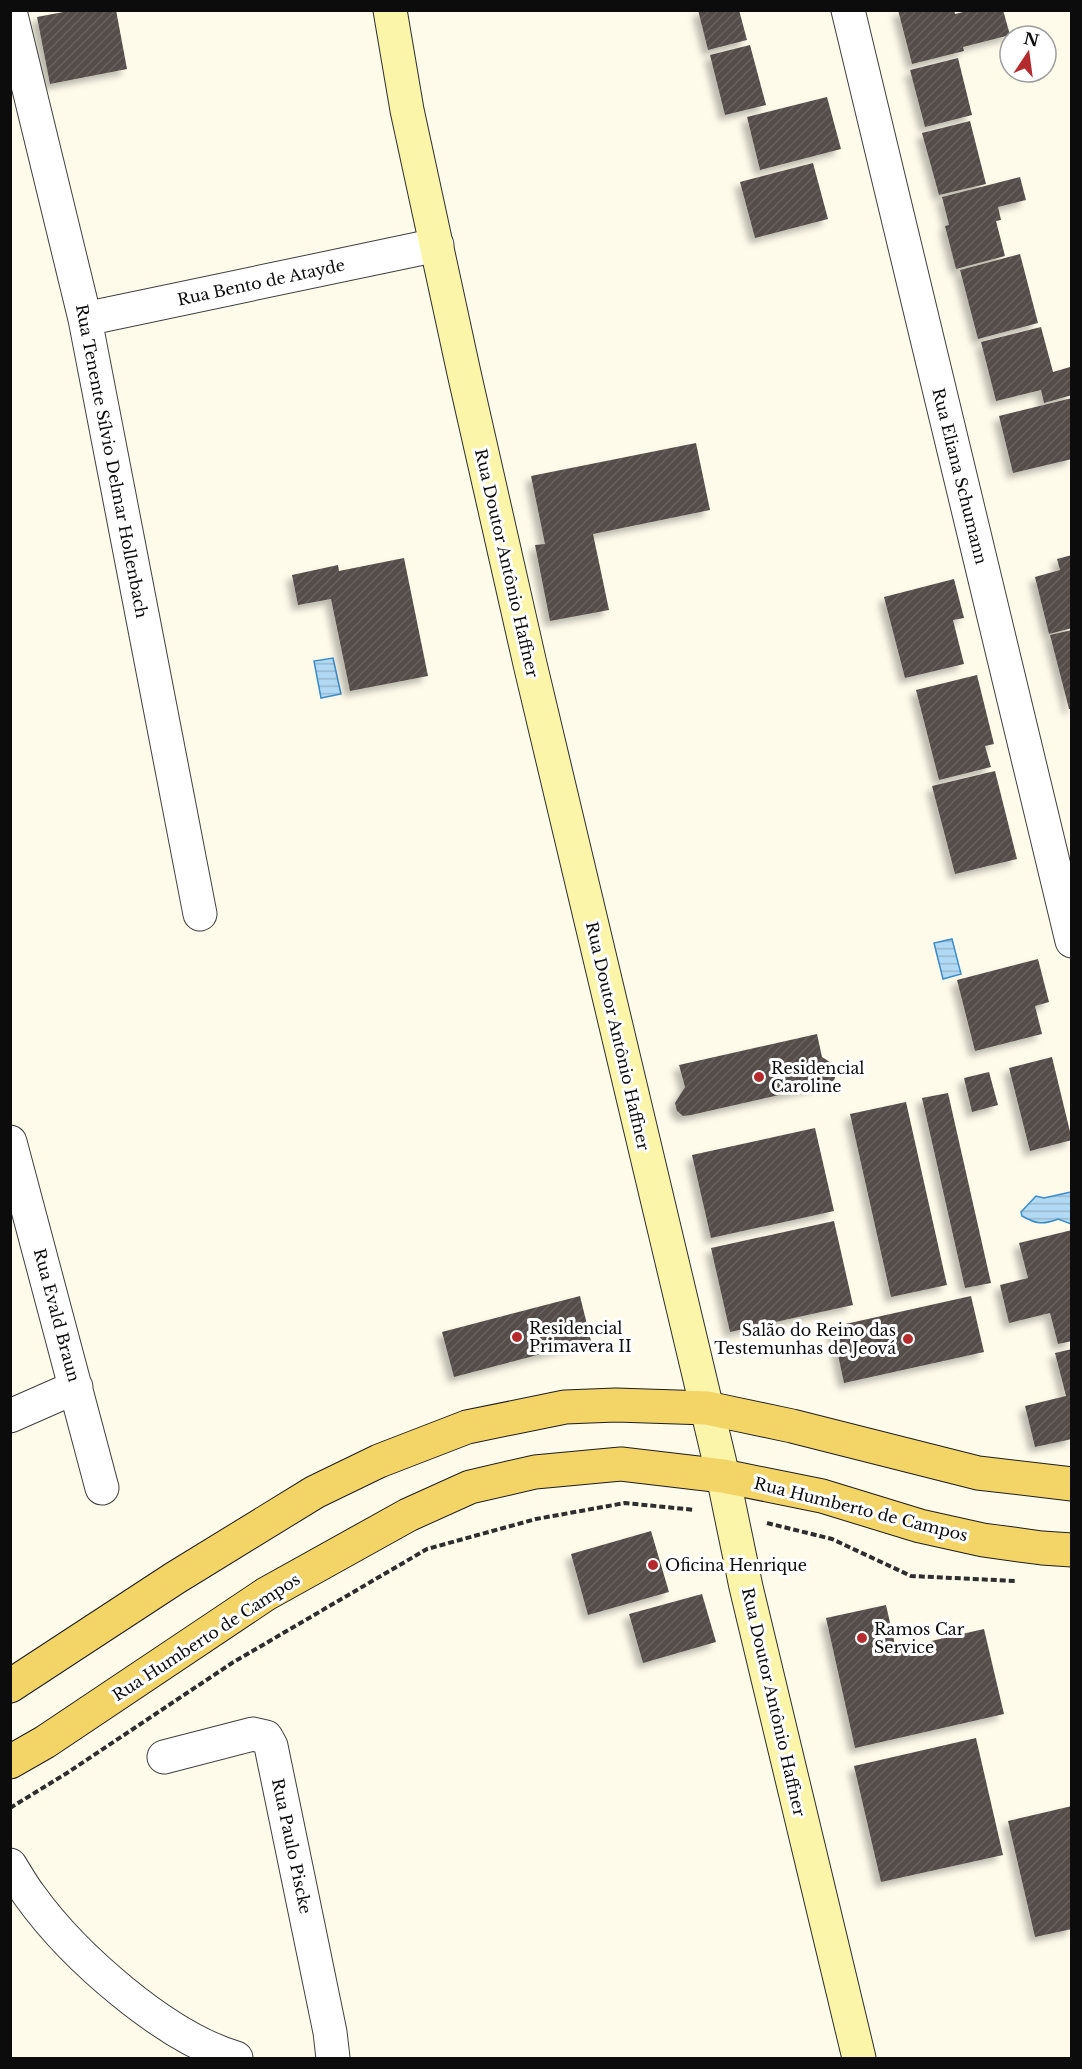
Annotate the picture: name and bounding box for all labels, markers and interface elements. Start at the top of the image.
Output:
north arrow [998,24,1058,84]
text: N [1022,28,1041,51]
street label: Rua Bento de Atayde [175,254,347,310]
street label: Rua Tenente Sílvio Delmar Hollenbach [72,302,152,620]
street label: Rua Eliana Schumann [928,386,992,566]
street label: Rua Doutor Antônio Haffner [471,447,543,680]
street label: Rua Doutor Antônio Haffner [582,920,654,1153]
place label: Residencial Caroline [771,1058,864,1096]
marker: Residencial Caroline [752,1070,766,1084]
street label: Rua Evald Braun [30,1246,84,1384]
place label: Residencial Primavera II [529,1318,632,1356]
place label: Salão do Reino das Testemunhas de Jeová [714,1320,896,1358]
marker: Residencial Primavera II [510,1330,524,1344]
marker: Salão do Reino das Testemunhas de Jeová [901,1332,915,1346]
street label: Rua Humberto de Campos [752,1473,970,1545]
place label: Oficina Henrique [665,1555,807,1575]
marker: Oficina Henrique [646,1558,660,1572]
street label: Rua Humberto de Campos [109,1569,303,1705]
street label: Rua Doutor Antônio Haffner [738,1586,810,1819]
place label: Ramos Car Service [874,1619,965,1657]
marker: Ramos Car Service [855,1631,869,1645]
street label: Rua Paulo Piscke [268,1776,316,1916]

